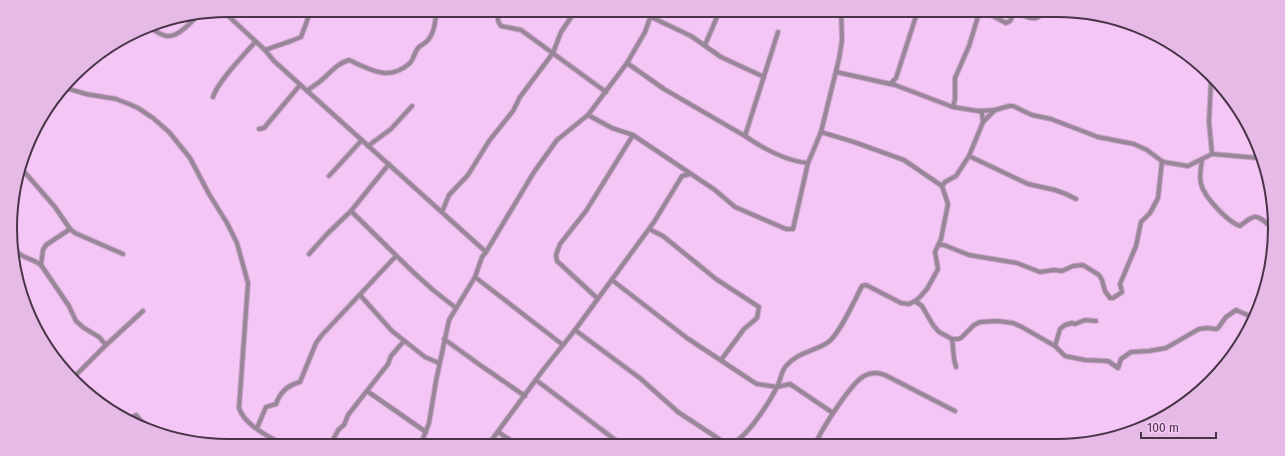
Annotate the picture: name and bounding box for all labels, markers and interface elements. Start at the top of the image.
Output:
scale bar [1141,414,1216,440]
text: 100 m [1147,421,1179,435]

